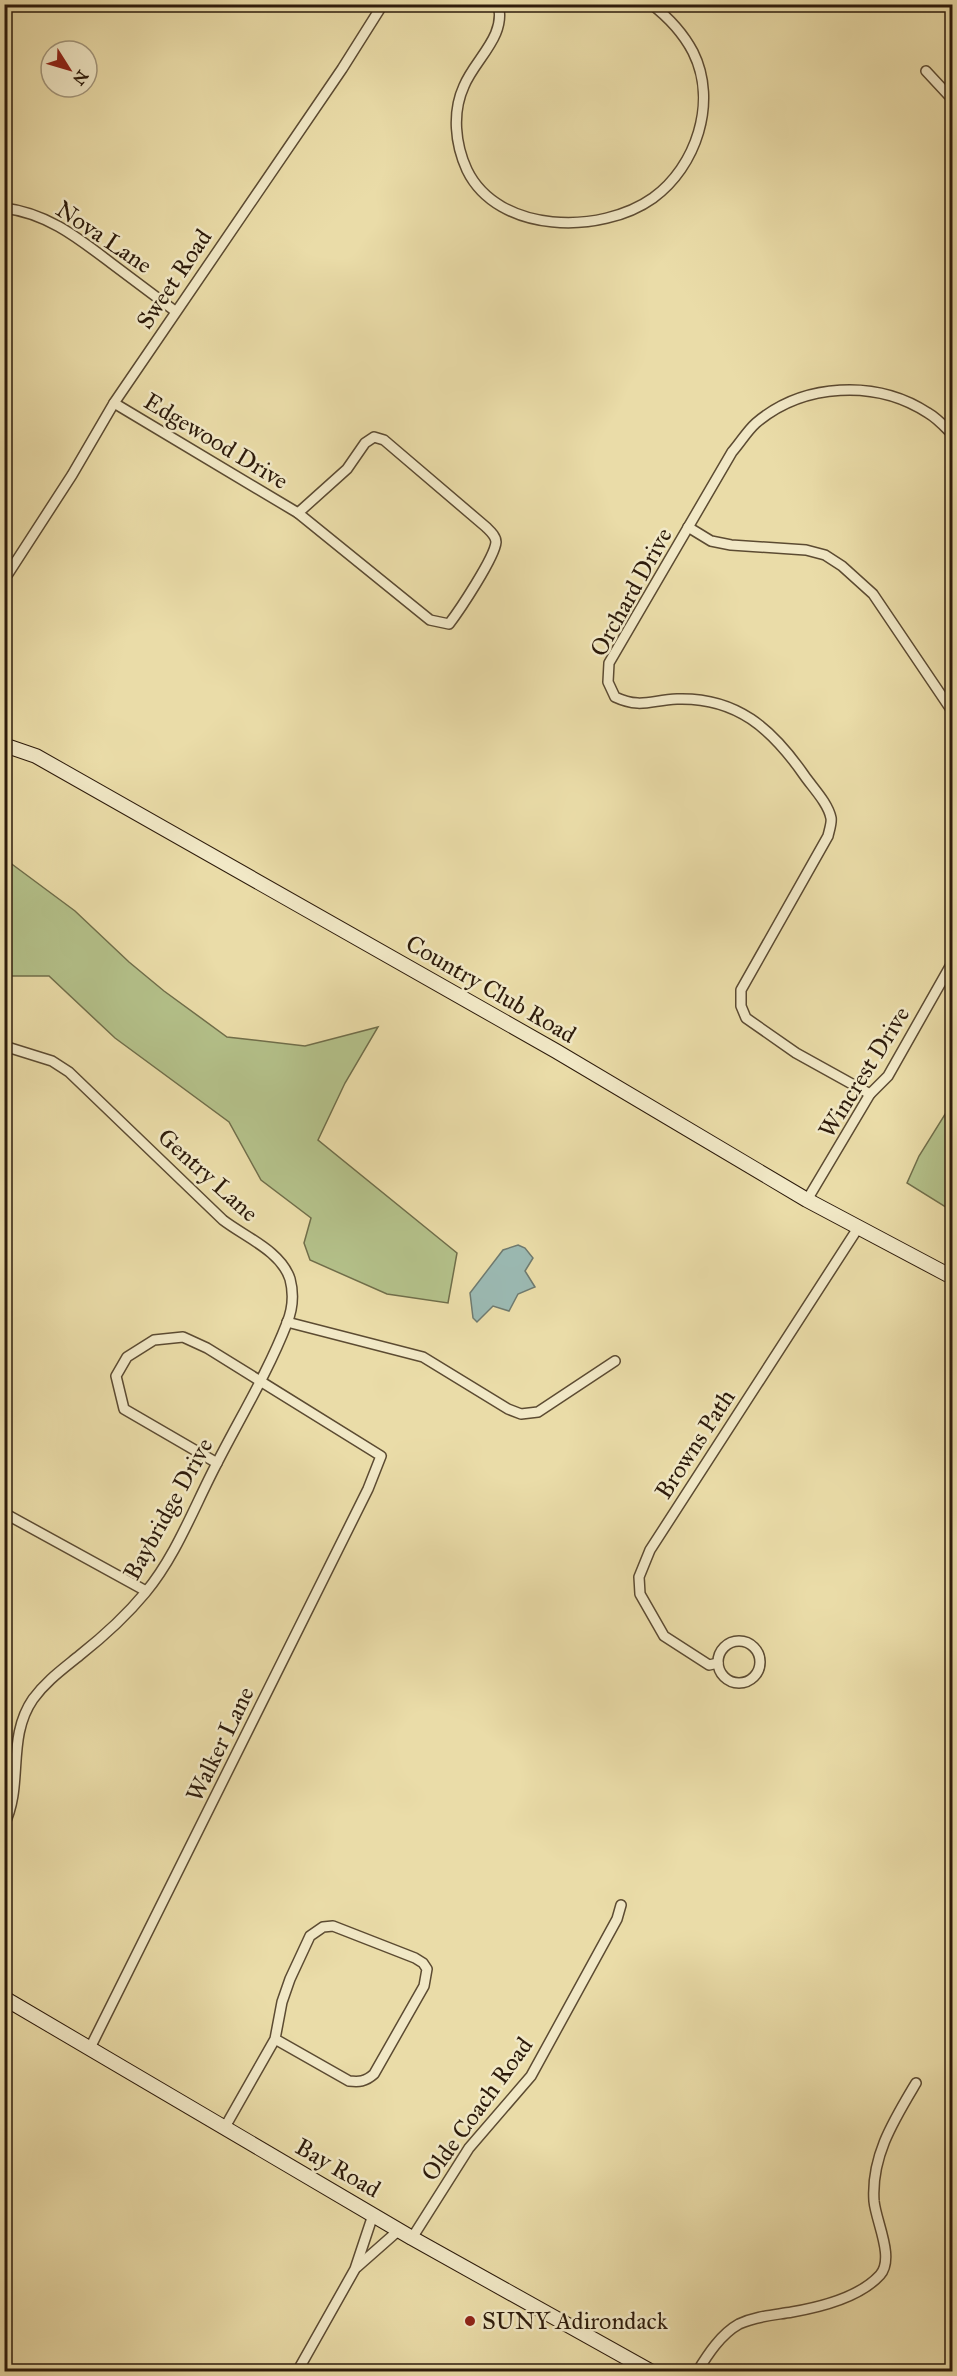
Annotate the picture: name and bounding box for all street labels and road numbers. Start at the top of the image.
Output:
street label: Nova Lane [50,194,158,280]
street label: Sweet Road [130,223,218,335]
street label: Edgewood Drive [138,386,294,496]
street label: Orchard Drive [583,522,679,662]
street label: Country Club Road [400,928,582,1050]
street label: Wincrest Drive [812,1001,916,1143]
street label: Gentry Lane [151,1122,265,1228]
street label: Browns Path [648,1384,742,1504]
street label: Baybridge Drive [117,1433,219,1585]
street label: Walker Lane [179,1682,261,1806]
street label: Olde Coach Road [415,2031,539,2187]
street label: Bay Road [290,2132,386,2204]

